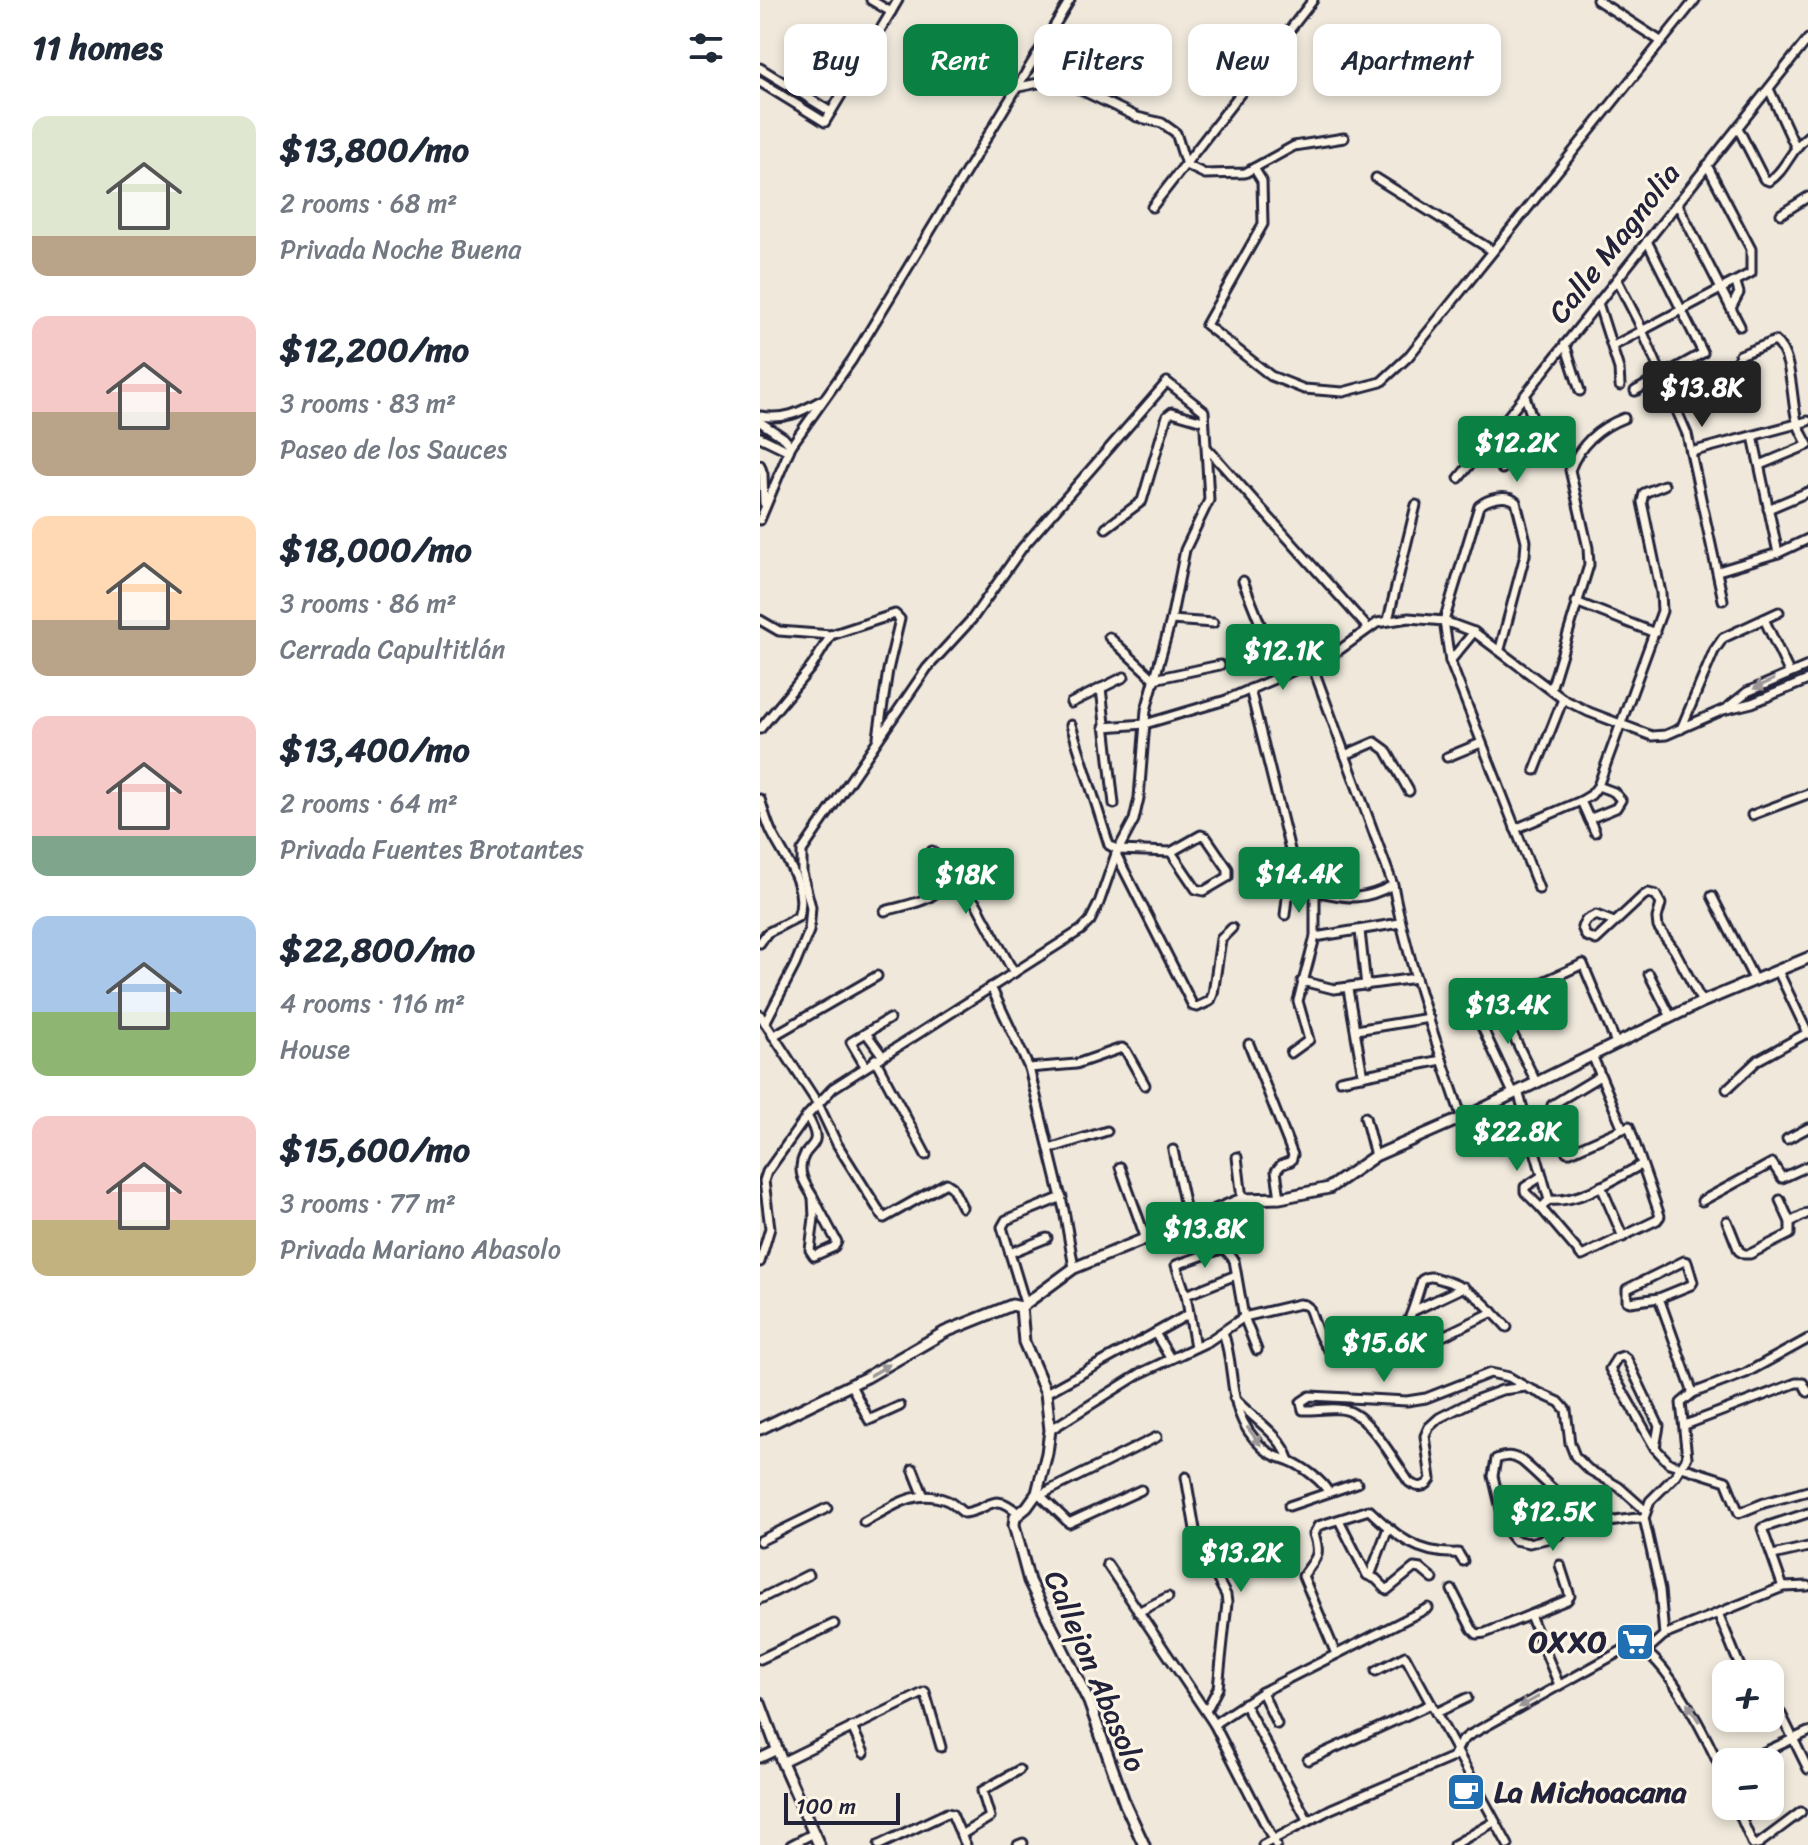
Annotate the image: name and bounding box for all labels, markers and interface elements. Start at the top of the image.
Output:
text: 11 homes [32,18,163,78]
chip: Buy [784,24,887,96]
chip: Rent [903,24,1018,96]
chip: Filters [1034,24,1172,96]
chip: New [1188,24,1297,96]
chip: Apartment [1313,24,1501,96]
icon: filters [684,26,728,70]
text: $13,800/mo [280,120,469,180]
icon: home [96,148,192,244]
street label: Calle Magnolia [1533,150,1695,336]
text: 2 rooms · 68 m² [280,180,457,226]
text: Privada Noche Buena [280,226,521,272]
text: $12,200/mo [280,320,469,380]
icon: home [96,348,192,444]
pin: $13.8K [1637,361,1767,429]
text: $13.8K [1661,364,1743,410]
text: 3 rooms · 83 m² [280,380,456,426]
pin: $12.2K [1452,416,1582,484]
text: $12.2K [1476,419,1558,465]
text: Paseo de los Sauces [280,426,507,472]
text: $18,000/mo [280,520,472,580]
icon: home [96,548,192,644]
text: 3 rooms · 86 m² [280,580,457,626]
pin: $12.1K [1218,624,1348,692]
text: Cerrada Capultitlán [280,626,505,672]
text: $12.1K [1244,627,1322,673]
one-way arrow [1752,677,1775,691]
text: $13,400/mo [280,720,470,780]
icon: home [96,748,192,844]
text: 2 rooms · 64 m² [280,780,458,826]
text: Privada Fuentes Brotantes [280,826,584,872]
pin: $14.4K [1234,847,1364,915]
pin: $18K [919,848,1013,916]
text: $14.4K [1257,850,1341,896]
text: $18K [936,851,996,897]
text: $22,800/mo [280,920,475,980]
icon: home [96,948,192,1044]
pin: $13.4K [1443,978,1573,1046]
text: 4 rooms · 116 m² [280,980,465,1026]
text: $13.4K [1467,981,1549,1027]
text: House [280,1026,350,1072]
pin: $22.8K [1452,1105,1582,1173]
text: $22.8K [1474,1108,1560,1154]
text: $15,600/mo [280,1120,470,1180]
icon: home [96,1148,192,1244]
text: 3 rooms · 77 m² [280,1180,456,1226]
pin: $13.8K [1140,1202,1270,1270]
text: $13.8K [1164,1205,1246,1251]
text: Privada Mariano Abasolo [280,1226,561,1272]
pin: $15.6K [1319,1316,1449,1384]
text: $15.6K [1343,1319,1425,1365]
one-way arrow [869,1363,891,1377]
one-way arrow [1245,1426,1261,1446]
pin: $12.5K [1488,1485,1618,1553]
text: $12.5K [1511,1488,1595,1534]
pin: $13.2K [1176,1526,1306,1594]
text: $13.2K [1200,1529,1282,1575]
street label: Callejon Abasolo [1028,1561,1162,1781]
place label: OXXO [1529,1615,1607,1669]
supermarket icon: OXXO [1614,1621,1656,1663]
map controls [1712,1660,1784,1820]
button: + [1712,1660,1784,1732]
one-way arrow [1518,1695,1541,1709]
one-way arrow [1685,1702,1700,1723]
button: − [1712,1748,1784,1820]
place label: La Michoacana [1494,1765,1687,1819]
cafe icon: La Michoacana [1445,1771,1487,1813]
text: 100 m [796,1787,856,1826]
scale bar [784,1789,900,1825]

